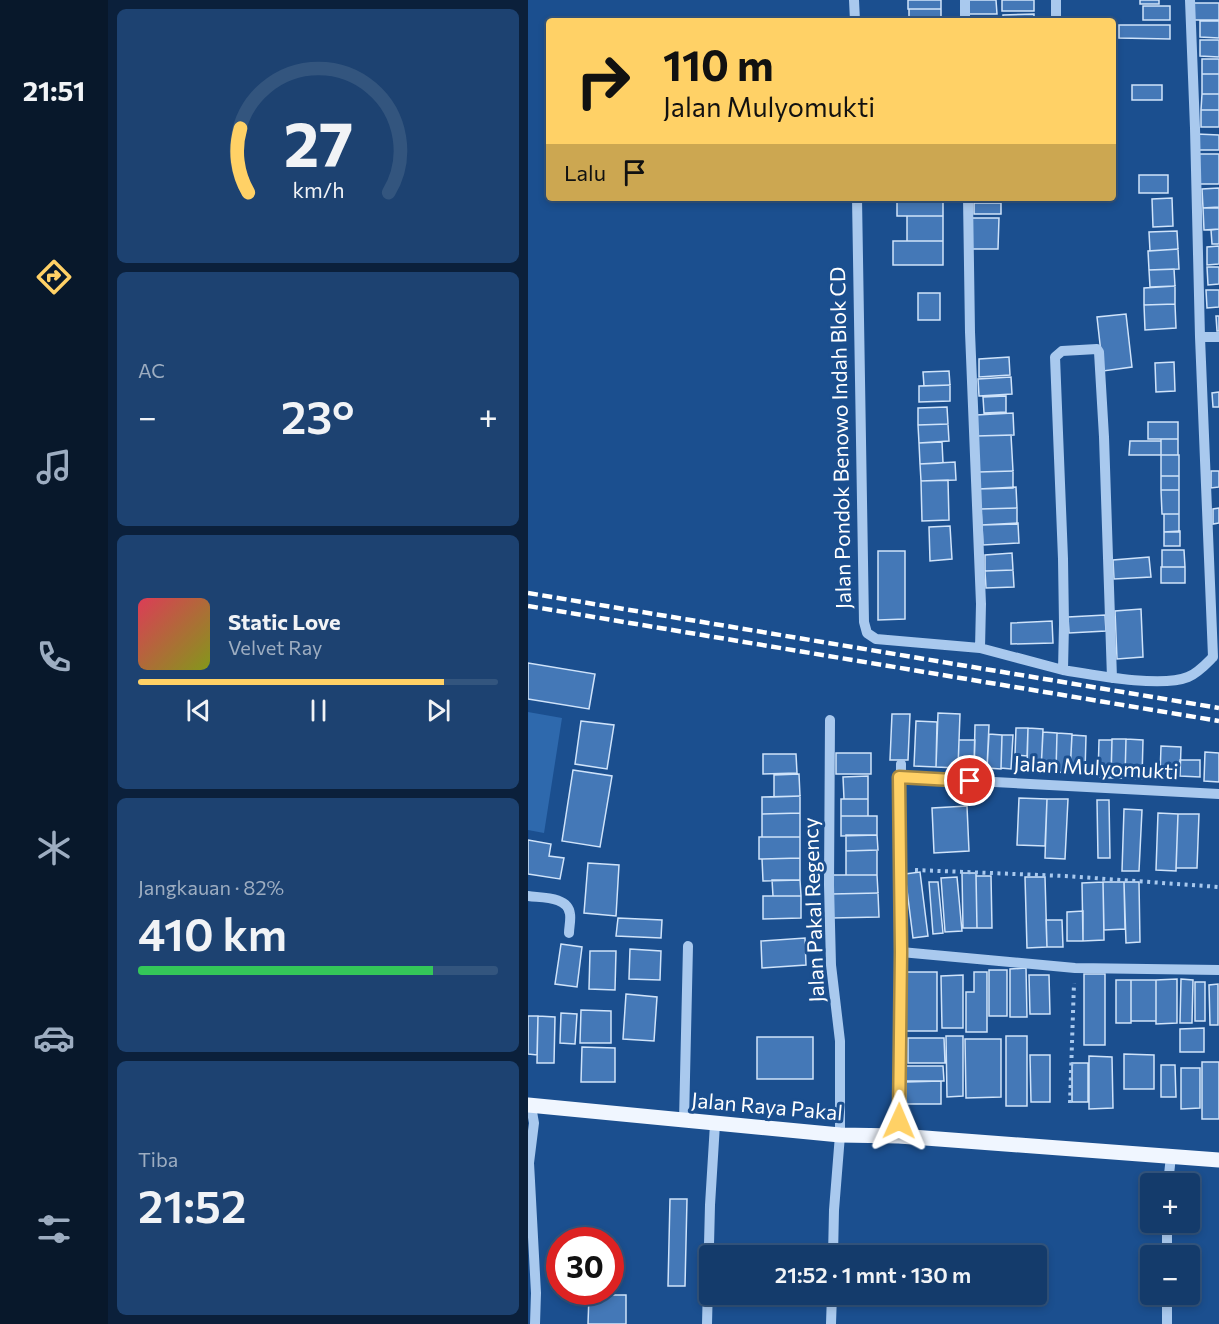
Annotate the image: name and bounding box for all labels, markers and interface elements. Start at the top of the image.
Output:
text: 110 m [663,38,774,90]
icon: right [564,42,642,120]
text: 21:51 [23,74,85,107]
text: Jalan Mulyomukti [663,90,875,123]
text: 27 [283,104,353,180]
icon: arrive [618,156,651,189]
text: Lalu [564,159,606,186]
text: km/h [292,176,344,202]
icon: directions [33,256,75,298]
street label: Jalan Pondok Benowo Indah Blok CD [824,267,855,609]
text: AC [138,358,165,382]
text: 23° [281,388,354,443]
text: − [138,395,157,436]
text: + [479,395,498,436]
icon: music [33,446,75,488]
text: Static Love [228,608,341,635]
text: Velvet Ray [228,635,322,659]
icon: phone [33,636,75,678]
icon: previous [182,694,215,727]
icon: pause [302,694,335,727]
icon: next [422,694,455,727]
street label: Jalan Mulyomukti [1013,750,1179,783]
pin [944,755,995,806]
icon: arrive [953,764,986,797]
street label: Jalan Pakal Regency [797,817,828,1003]
icon: climate [33,827,75,869]
text: Jangkauan · 82% [138,875,284,899]
text: 410 km [138,905,287,960]
icon: car [33,1017,75,1059]
street label: Jalan Raya Pakal [690,1086,844,1125]
position arrow [867,1089,931,1153]
text: Tiba [138,1147,178,1171]
map controls [1140,1173,1200,1305]
button: + [1140,1173,1200,1233]
text: 21:52 [138,1177,246,1232]
icon: filters [33,1208,75,1250]
speed limit sign: 30 [546,1227,624,1305]
button: − [1140,1245,1200,1305]
text: 21:52 · 1 mnt · 130 m [775,1261,971,1288]

